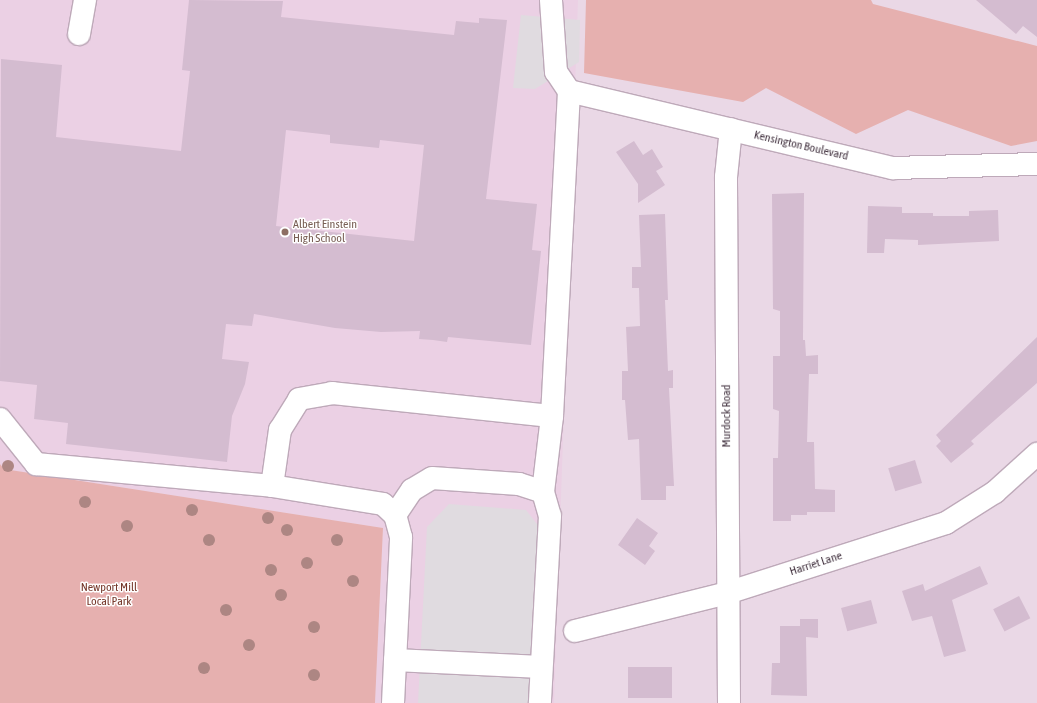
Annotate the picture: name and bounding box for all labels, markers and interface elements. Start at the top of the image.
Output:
street label: Kensington Boulevard [752,128,850,164]
place label: Albert Einstein High School [293,218,357,246]
marker: Albert Einstein High School [280,227,290,237]
street label: Murdock Road [720,385,734,447]
street label: Harriet Lane [788,549,844,579]
park label: Newport Mill Local Park [81,581,137,609]

